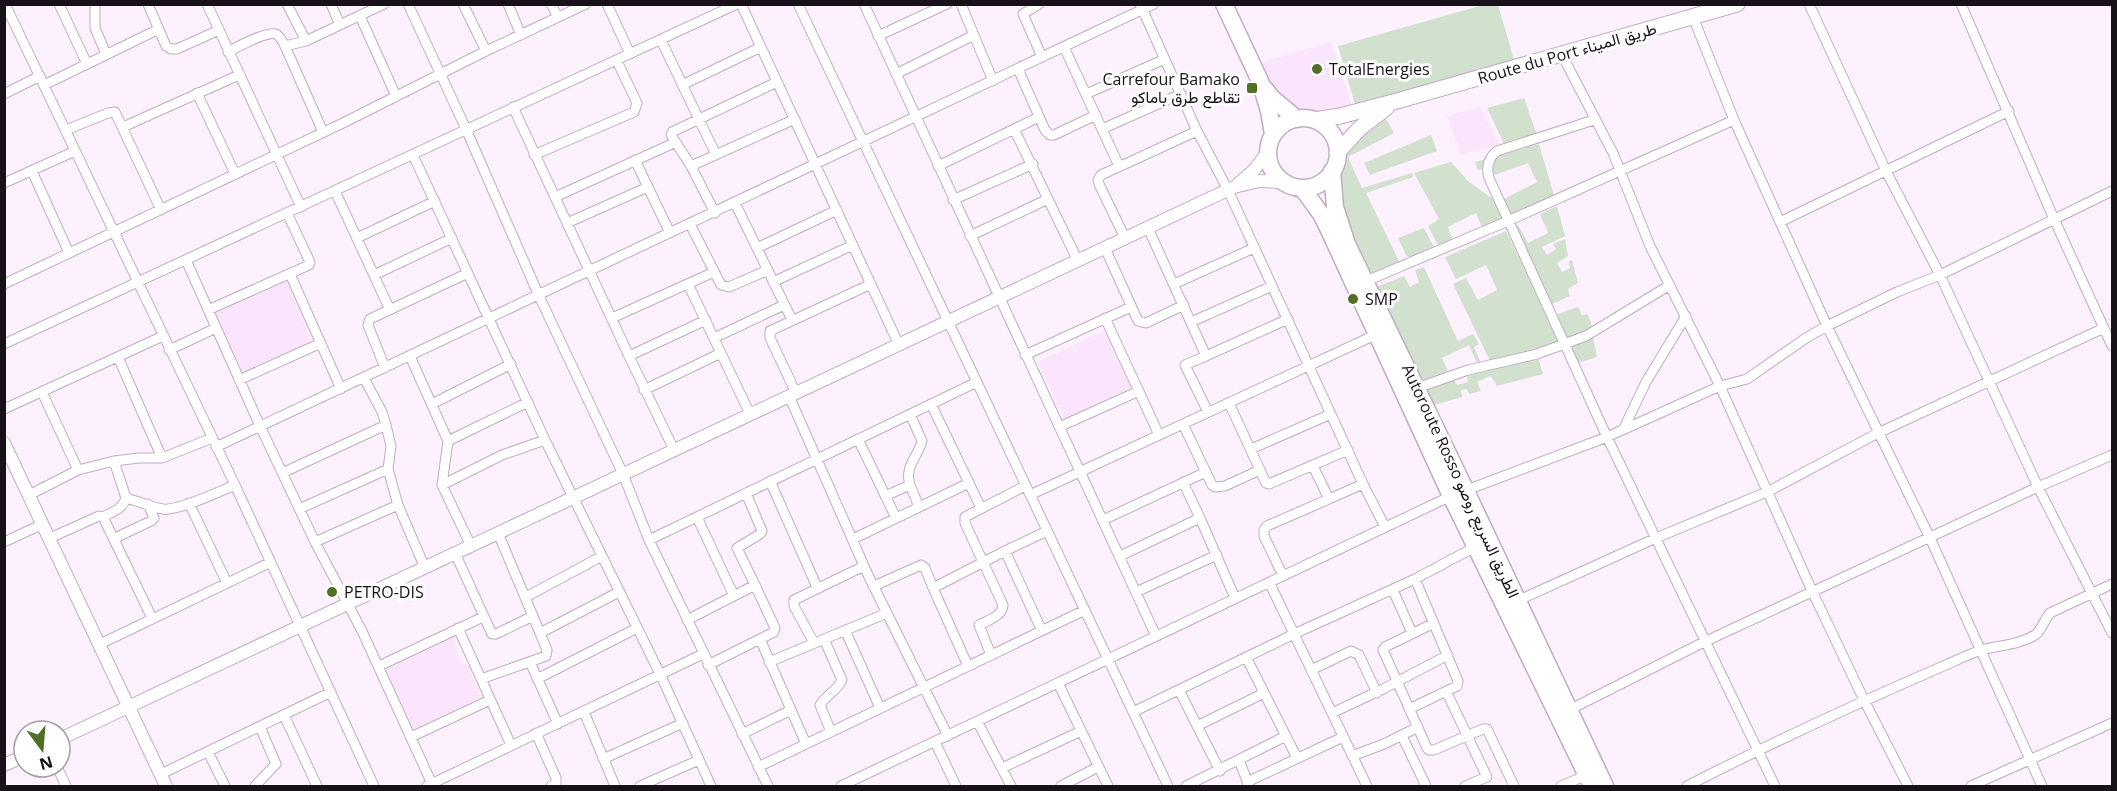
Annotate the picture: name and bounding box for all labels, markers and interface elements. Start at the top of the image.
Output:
street label: Route du Port طريق الميناء [1475,17,1659,89]
place label: TotalEnergies [1329,58,1430,80]
marker: TotalEnergies [1310,62,1324,76]
place label: Carrefour Bamako تقاطع طرق باماكو [1102,68,1240,109]
marker: Carrefour Bamako تقاطع طرق باماكو [1245,81,1259,95]
place label: SMP [1365,288,1398,310]
marker: SMP [1346,292,1360,306]
street label: Autoroute Rosso الطريق السريع روصو [1396,360,1525,602]
place label: PETRO-DIS [344,581,424,603]
marker: PETRO-DIS [325,585,339,599]
north arrow [12,719,72,779]
text: N [37,751,55,776]

